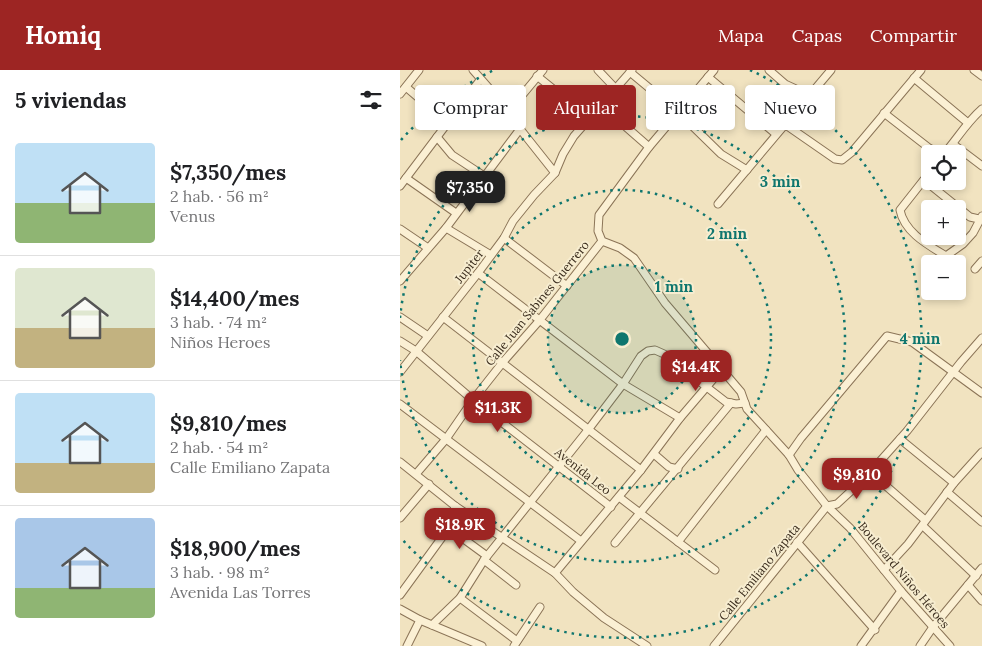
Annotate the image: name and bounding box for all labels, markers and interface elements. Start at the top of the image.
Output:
text: Homiq [25,20,101,51]
text: Mapa [718,24,764,47]
text: Capas [792,24,842,47]
text: Compartir [870,24,957,47]
chip: Comprar [415,85,526,130]
chip: Alquilar [536,85,636,130]
chip: Filtros [646,85,735,130]
chip: Nuevo [745,85,835,130]
icon: filters [357,86,385,114]
text: 5 viviendas [15,87,126,114]
map controls [921,145,966,300]
button: locate [921,145,966,190]
text: $7,350/mes [170,159,286,186]
icon: home [55,163,115,223]
pin: $7,350 [429,170,511,213]
text: 3 min [760,172,801,191]
text: $7,350 [446,177,494,197]
text: 2 hab. · 56 m² [170,186,269,206]
button: + [921,200,966,245]
text: Venus [170,206,215,226]
text: 2 min [707,224,748,243]
street label: Calle Juan Sabines Guerrero [482,237,592,369]
street label: Jupiter [451,245,487,287]
button: − [921,255,966,300]
text: 1 min [655,277,694,296]
text: $14,400/mes [170,285,299,312]
icon: home [55,288,115,348]
text: 3 hab. · 74 m² [170,312,267,332]
text: 4 min [900,329,941,348]
centre of rings [613,330,631,348]
text: Niños Heroes [170,332,270,352]
pin: $14.4K [655,350,737,392]
text: $14.4K [672,356,720,376]
pin: $11.3K [457,390,539,433]
text: $11.3K [475,397,521,417]
text: $9,810/mes [170,410,287,437]
icon: home [55,413,115,473]
text: 2 hab. · 54 m² [170,437,268,457]
street label: Avenida Leo [551,444,614,498]
text: Calle Emiliano Zapata [170,457,330,477]
pin: $9,810 [816,458,898,500]
text: $9,810 [833,464,881,484]
pin: $18.9K [419,508,501,550]
text: $18.9K [435,514,485,534]
street label: Boulevard Niños Héroes [855,519,953,632]
street label: Calle Emiliano Zapata [715,521,803,623]
text: $18,900/mes [170,535,300,562]
icon: home [55,538,115,598]
text: 3 hab. · 98 m² [170,562,270,582]
text: Avenida Las Torres [170,582,311,602]

